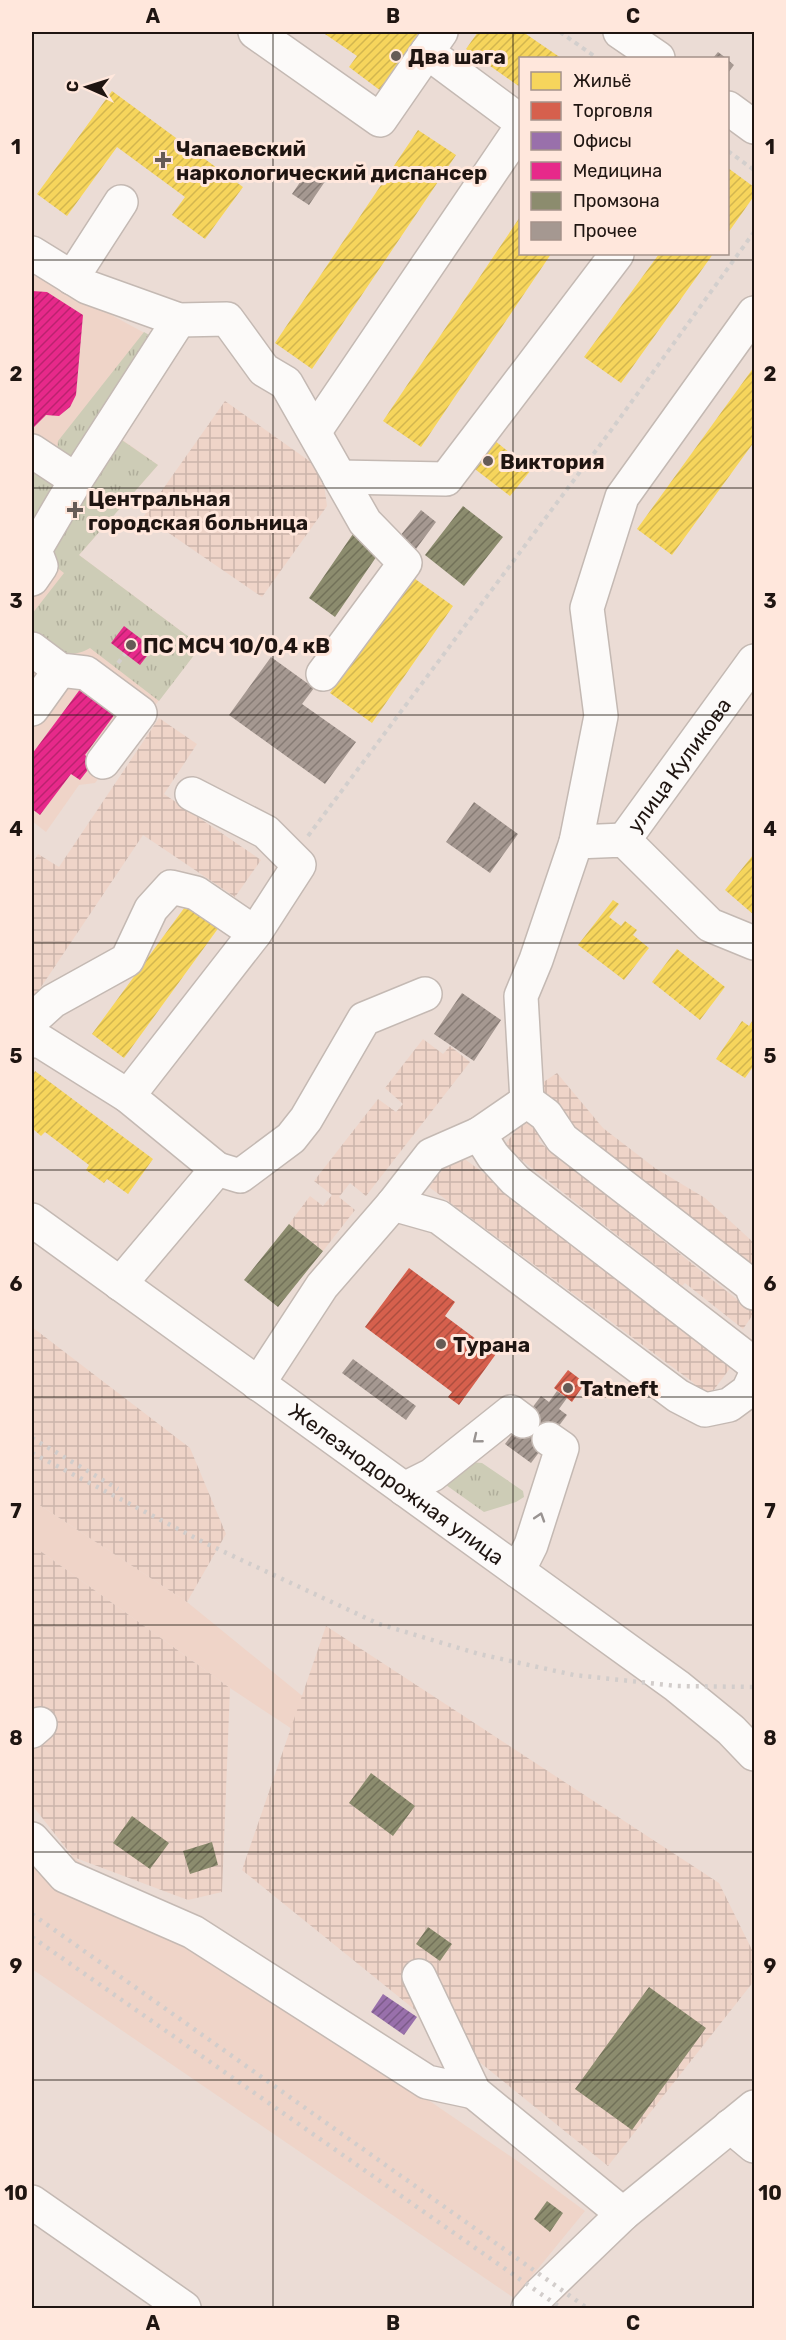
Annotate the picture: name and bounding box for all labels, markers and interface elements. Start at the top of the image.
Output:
text: A [146,4,161,28]
text: B [386,4,400,28]
text: C [626,4,640,28]
place label: Два шага [408,44,506,69]
marker: Два шага [389,49,403,63]
north arrow [57,57,117,117]
legend [519,57,729,255]
text: Жильё [573,70,631,92]
text: С [63,80,82,92]
text: Торговля [573,100,653,122]
text: Офисы [573,130,632,152]
text: 1 [11,135,21,159]
text: 1 [765,135,775,159]
place label: Чапаевский наркологический диспансер [176,136,487,185]
marker: Чапаевский наркологический диспансер [154,151,172,169]
text: Медицина [573,160,662,182]
text: Промзона [573,190,660,212]
text: Прочее [573,220,637,242]
text: 2 [10,362,23,386]
text: 2 [764,362,777,386]
place label: Виктория [500,449,605,474]
marker: Виктория [481,454,495,468]
place label: Центральная городская больница [88,486,308,535]
marker: Центральная городская больница [66,501,84,519]
text: 3 [9,589,23,613]
text: 3 [763,589,777,613]
place label: ПС МСЧ 10/0,4 кВ [143,633,330,658]
marker: ПС МСЧ 10/0,4 кВ [124,638,138,652]
street label: улица Куликова [622,693,736,837]
text: 4 [9,817,23,841]
text: 4 [763,817,777,841]
text: 5 [10,1044,23,1068]
text: 5 [764,1044,777,1068]
text: 6 [9,1272,23,1296]
text: 6 [763,1272,777,1296]
place label: Турана [453,1332,530,1357]
marker: Турана [434,1337,448,1351]
place label: Tatneft [580,1376,659,1401]
marker: Tatneft [561,1381,575,1395]
street label: Железнодорожная улица [284,1397,509,1570]
one-way arrow [473,1432,484,1443]
text: 7 [10,1499,22,1523]
text: 7 [764,1499,776,1523]
one-way arrow [533,1512,545,1523]
text: 8 [9,1726,23,1750]
text: 8 [763,1726,777,1750]
text: 9 [10,1954,23,1978]
text: 9 [764,1954,777,1978]
text: 10 [4,2181,28,2205]
text: 10 [758,2181,782,2205]
text: A [146,2311,161,2335]
text: B [386,2311,400,2335]
text: C [626,2311,640,2335]

